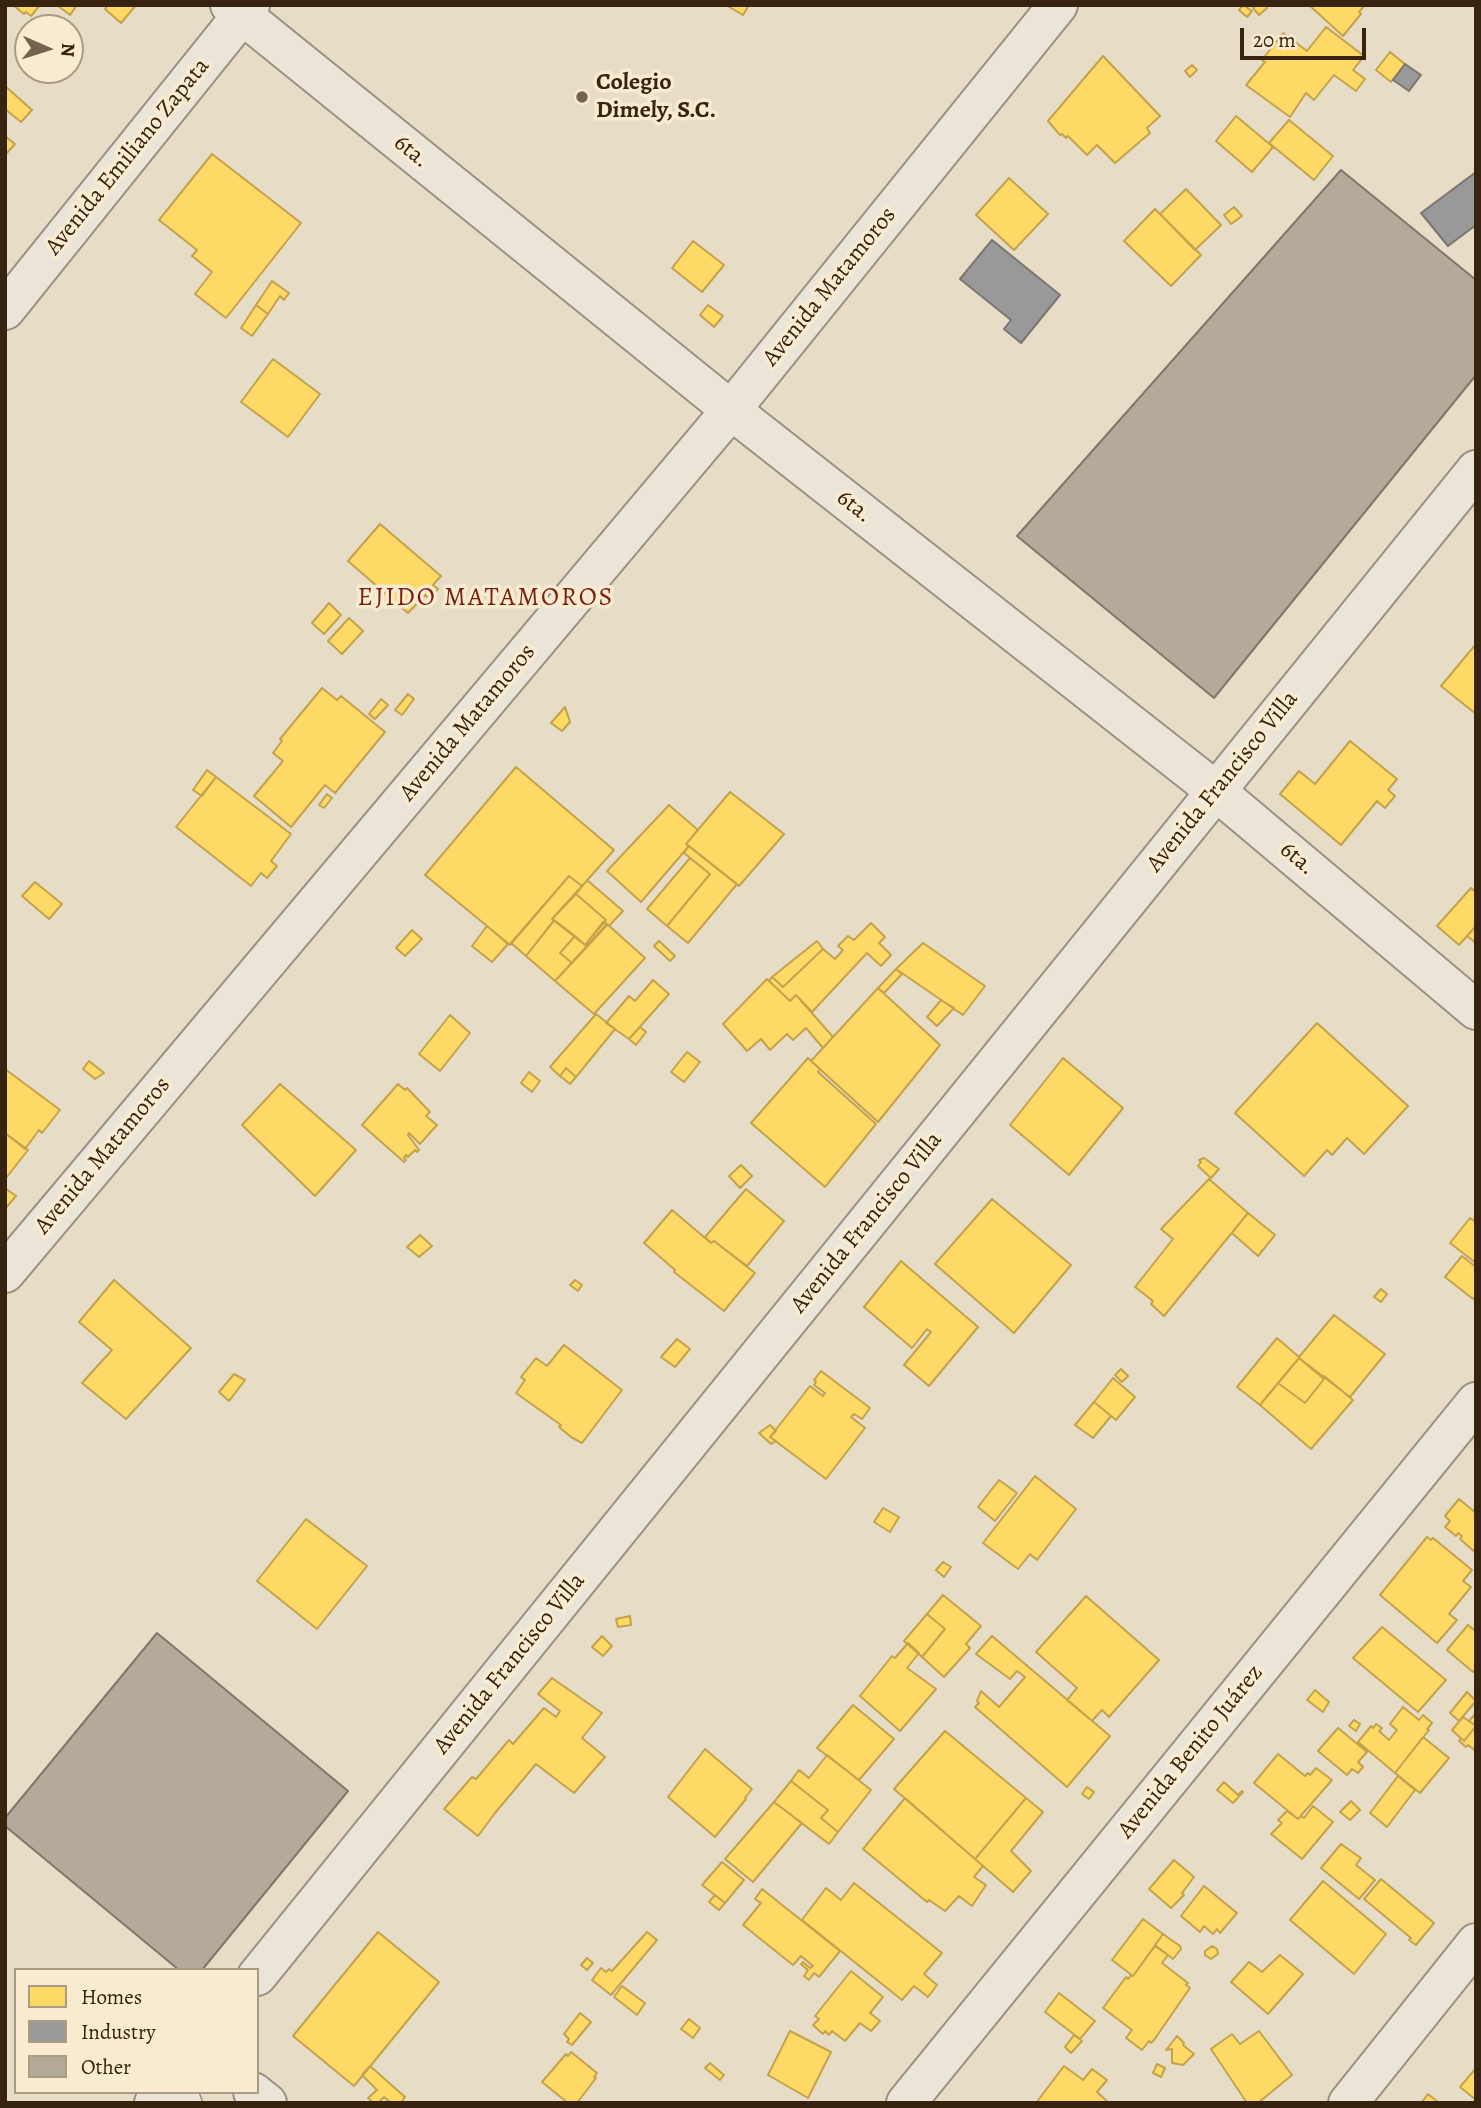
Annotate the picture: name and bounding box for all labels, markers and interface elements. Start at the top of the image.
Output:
north arrow [14,14,84,84]
scale bar [1243,14,1369,58]
text: 20 m [1253,26,1296,54]
text: N [55,42,81,58]
street label: Avenida Emiliano Zapata [40,53,216,261]
place label: Colegio Dimely, S.C. [596,69,716,125]
marker: Colegio Dimely, S.C. [574,89,590,105]
street label: 6ta. [387,129,435,175]
street label: Avenida Matamoros [757,202,903,372]
street label: 6ta. [830,484,878,530]
district label: EJIDO MATAMOROS [359,583,613,615]
street label: Avenida Matamoros [394,639,542,807]
street label: Avenida Francisco Villa [1141,686,1305,878]
street label: 6ta. [1273,836,1321,882]
street label: Avenida Matamoros [29,1072,177,1240]
street label: Avenida Francisco Villa [785,1127,949,1319]
street label: Avenida Francisco Villa [428,1568,592,1760]
street label: Avenida Benito Juárez [1112,1659,1270,1845]
legend [14,1968,259,2094]
text: Homes [81,1983,142,2011]
text: Industry [81,2018,156,2046]
text: Other [81,2053,131,2081]

